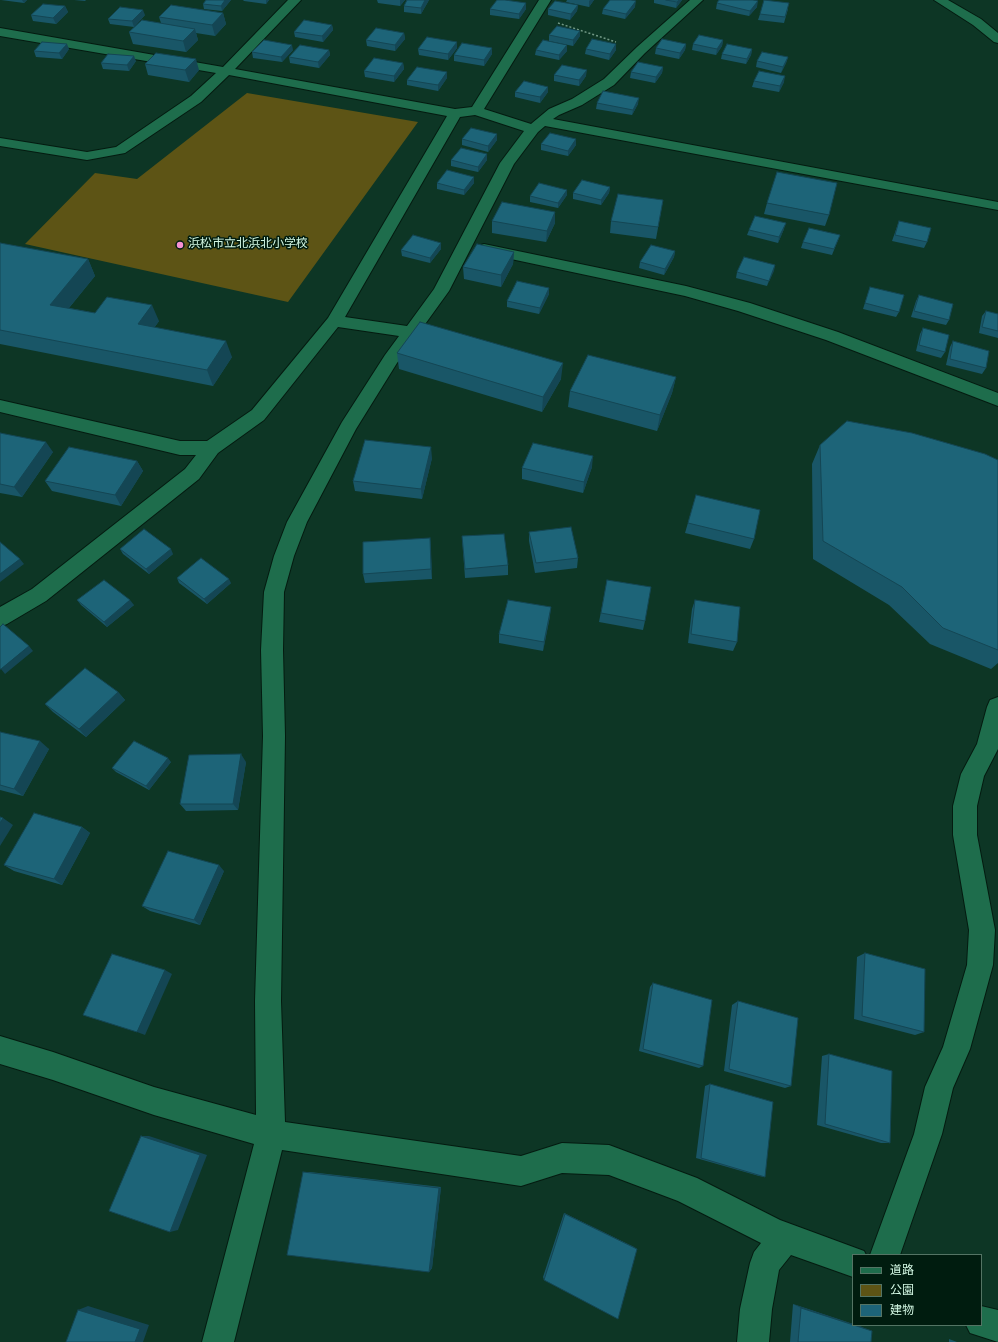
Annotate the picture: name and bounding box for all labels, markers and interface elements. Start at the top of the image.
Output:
place label: 浜松市立北浜北小学校 [188,238,308,252]
marker: 浜松市立北浜北小学校 [175,240,185,250]
legend [852,1254,982,1326]
text: 道路 [890,1261,914,1280]
text: 公園 [890,1281,914,1300]
text: 建物 [890,1301,914,1320]

